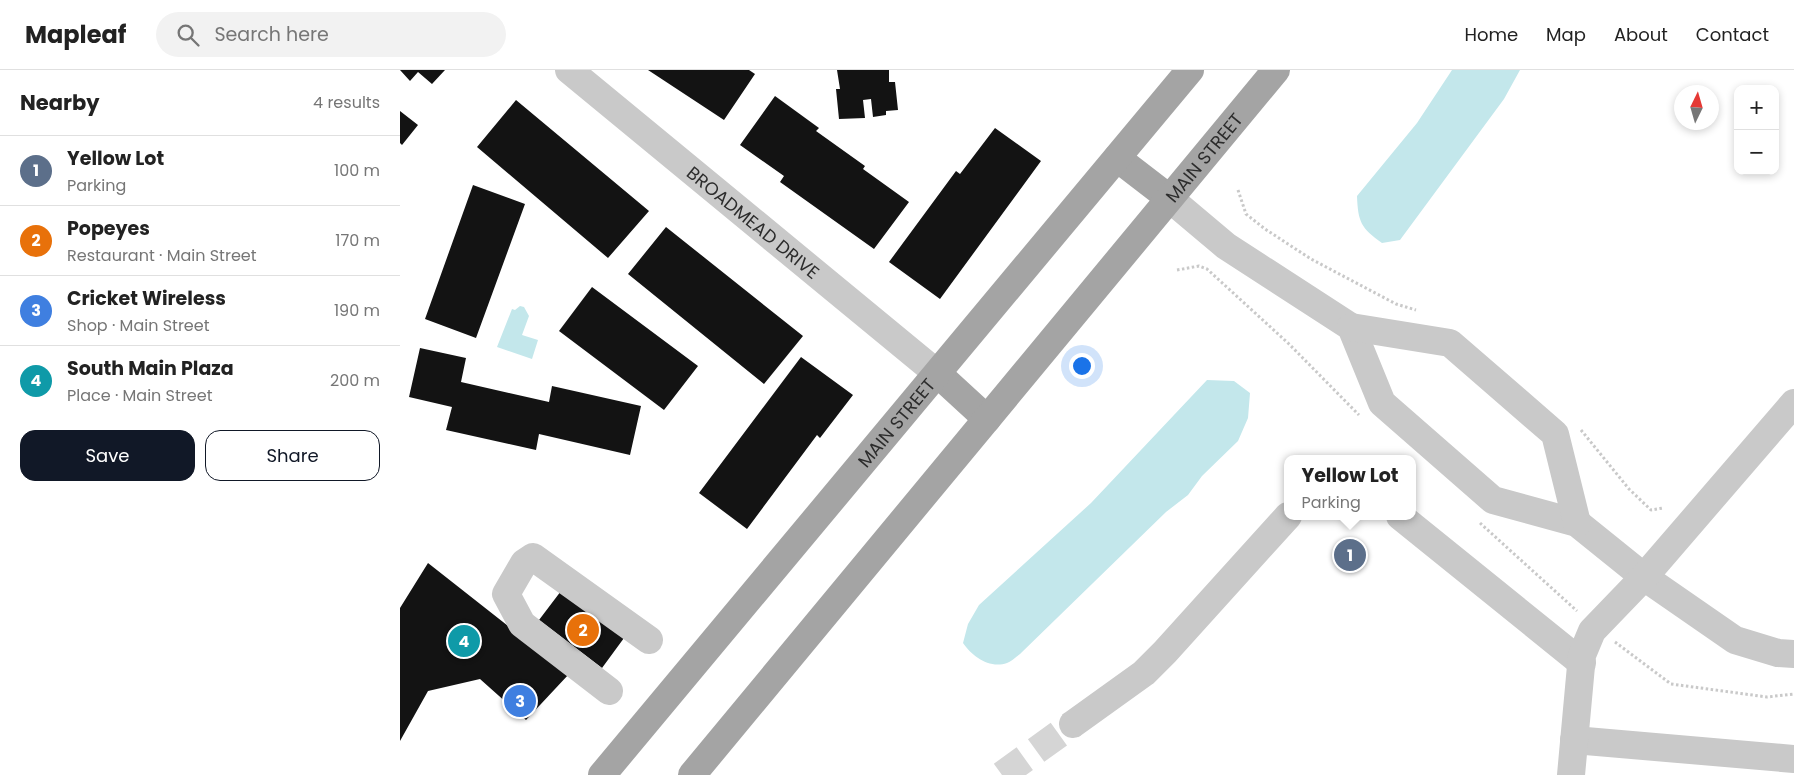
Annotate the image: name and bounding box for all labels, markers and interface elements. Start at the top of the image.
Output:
search box [156,12,506,57]
text: Mapleaf [25,18,126,51]
icon: search [174,21,202,49]
text: Search here [214,21,329,48]
text: Home [1464,22,1518,47]
text: Map [1546,22,1586,47]
text: About [1614,22,1668,47]
text: Contact [1696,22,1769,47]
north arrow [1674,85,1719,130]
map controls [1734,85,1779,175]
button: + [1734,85,1779,130]
text: Nearby [20,88,100,117]
text: 4 results [313,91,380,114]
street label: MAIN STREET [1159,107,1248,207]
button: − [1734,130,1779,175]
text: Yellow Lot [67,145,164,172]
text: 1 [33,159,39,182]
text: 100 m [334,159,380,182]
street label: BROADMEAD DRIVE [682,160,825,284]
text: Parking [67,174,126,197]
text: Popeyes [67,215,150,242]
text: 2 [31,229,41,252]
text: 170 m [335,229,380,252]
text: Restaurant · Main Street [67,244,257,267]
text: Cricket Wireless [67,285,226,312]
text: 3 [31,299,41,322]
text: 190 m [334,299,380,322]
text: Shop · Main Street [67,314,210,337]
your location [1069,353,1095,379]
text: South Main Plaza [67,355,234,382]
text: 4 [31,369,41,392]
text: 200 m [330,369,380,392]
street label: MAIN STREET [851,372,941,472]
text: Place · Main Street [67,384,212,407]
button: Save [20,430,195,481]
button: Share [205,430,380,481]
popup [1284,455,1416,520]
text: Yellow Lot [1301,462,1399,489]
text: Parking [1301,491,1361,514]
pin: 1 [1334,536,1366,574]
pin: 2 [567,611,599,649]
pin: 4 [448,622,480,660]
pin: 3 [504,682,536,720]

